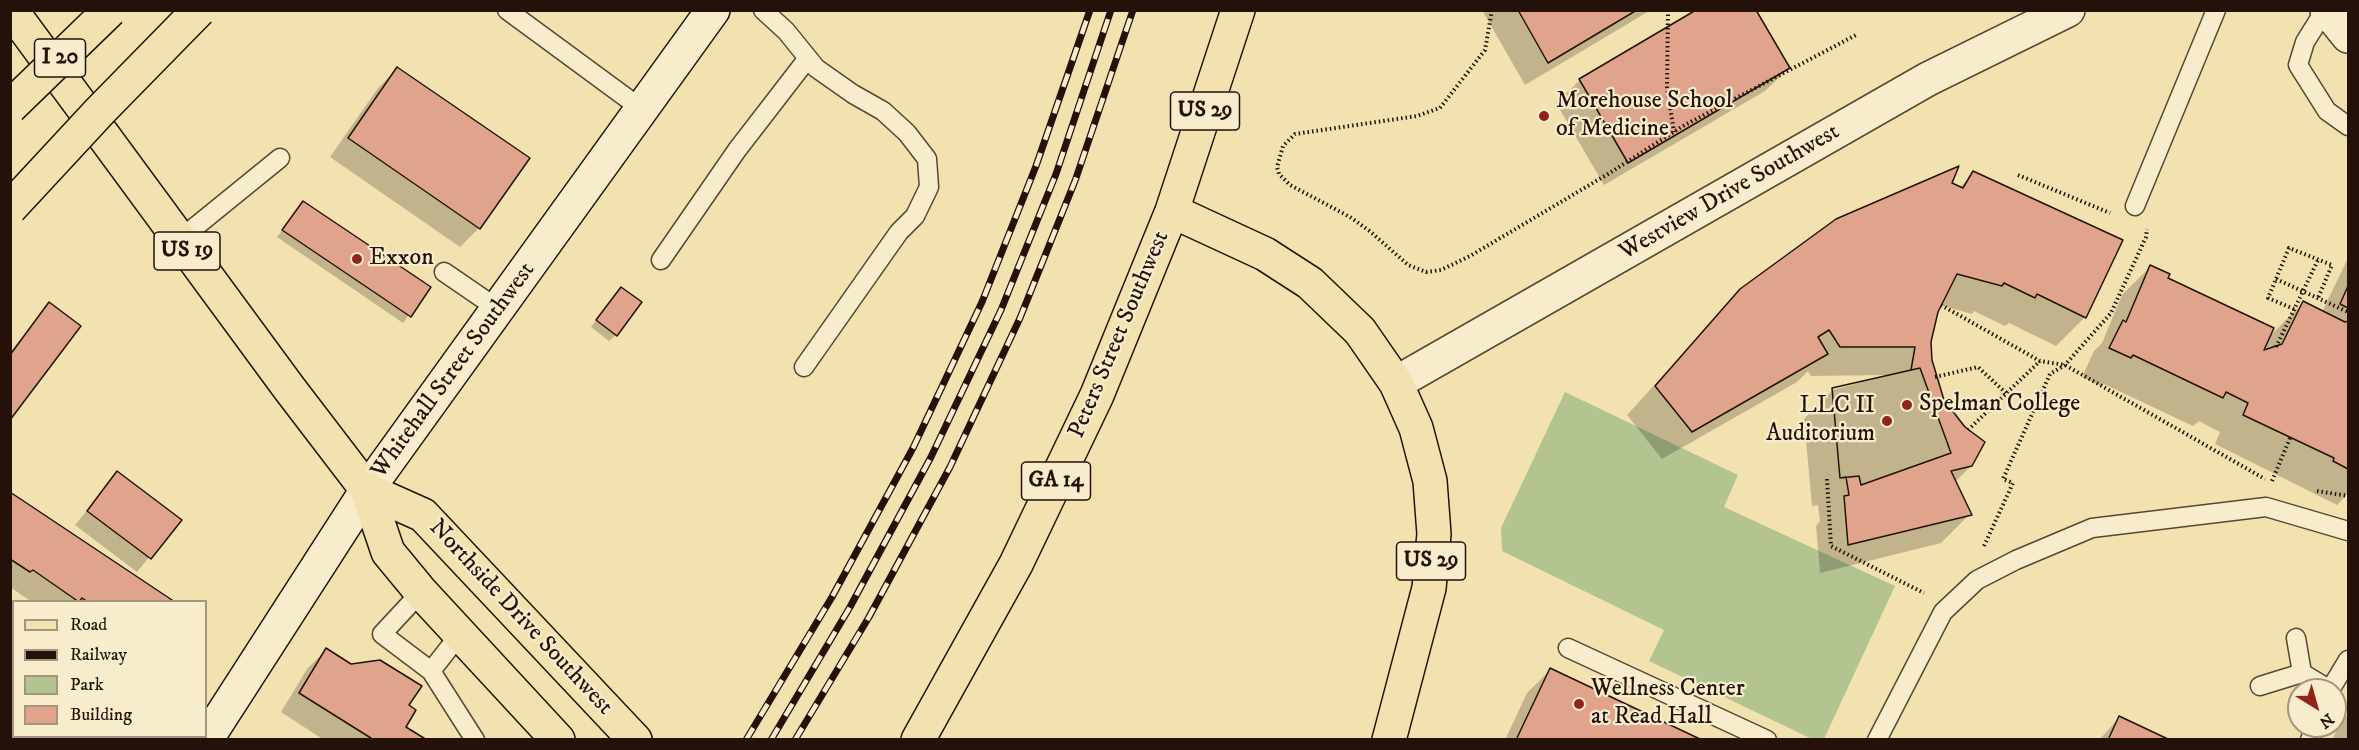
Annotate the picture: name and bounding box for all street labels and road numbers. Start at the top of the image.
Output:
road number: I 20 [34,39,86,77]
road number: US 29 [1170,92,1240,130]
street label: Westview Drive Southwest [1615,118,1845,268]
street label: Peters Street Southwest [1063,227,1177,443]
road number: US 19 [154,232,220,270]
street label: Whitehall Street Southwest [366,257,542,485]
road number: GA 14 [1022,462,1090,500]
street label: Northside Drive Southwest [422,514,618,722]
road number: US 29 [1396,542,1466,580]

